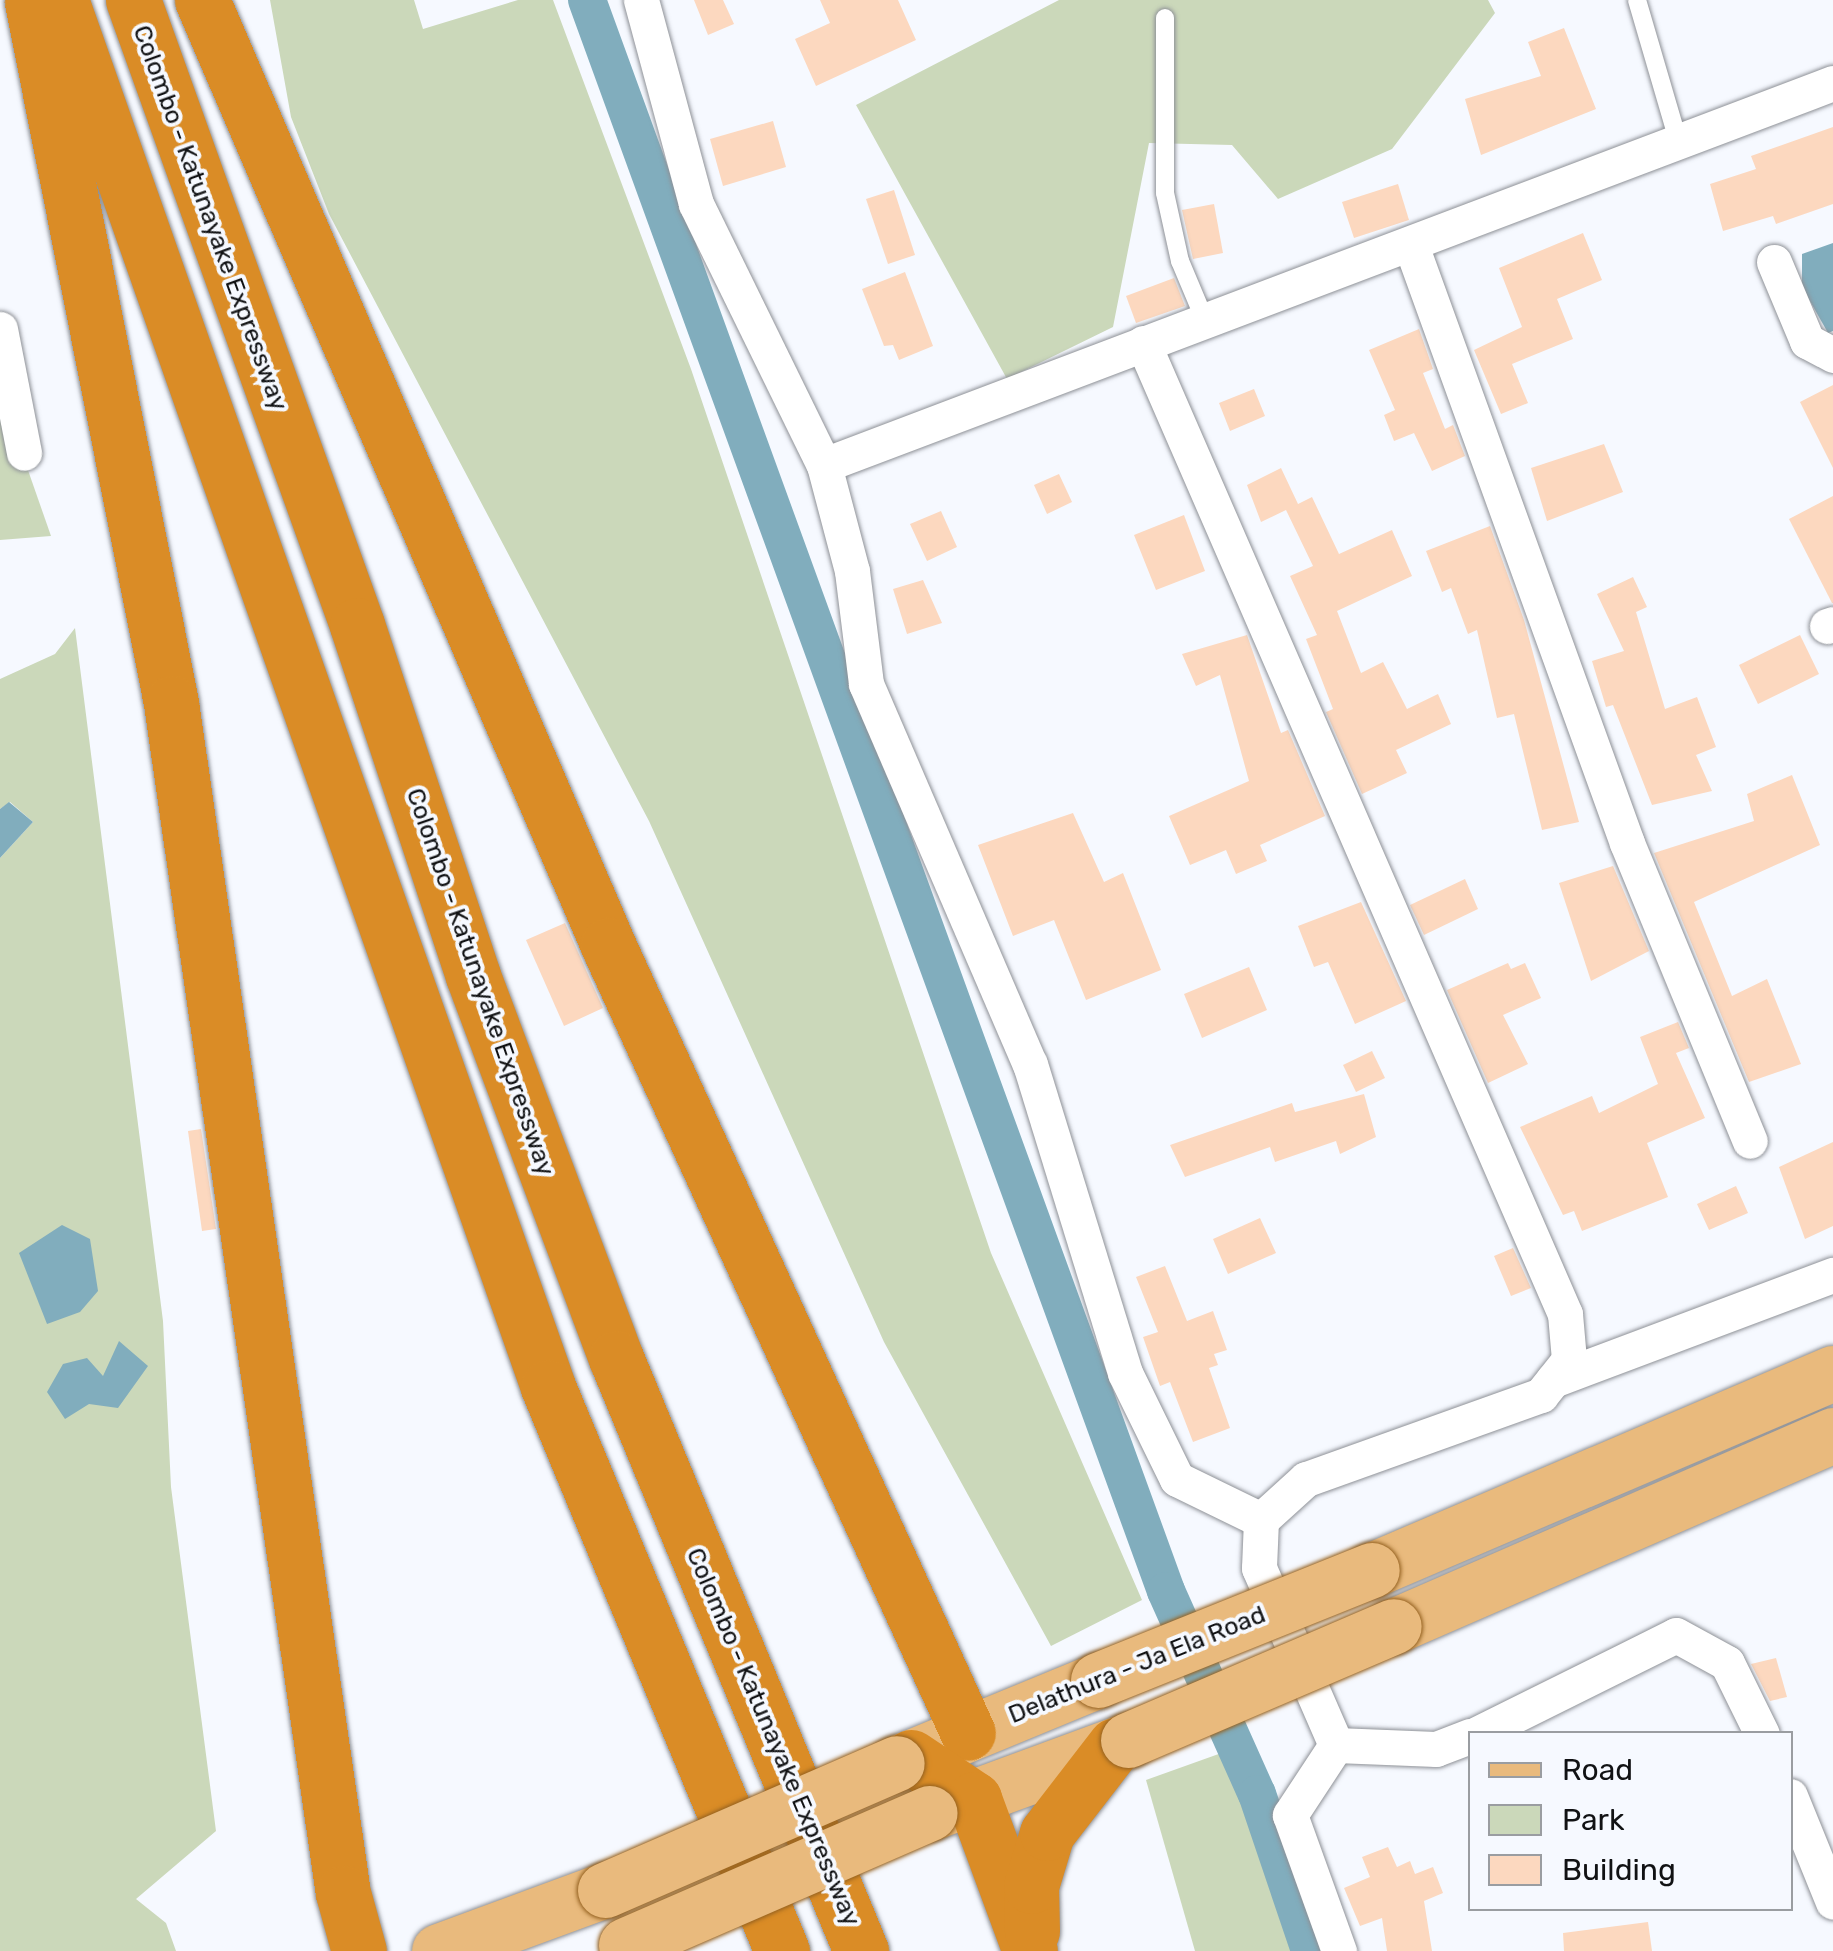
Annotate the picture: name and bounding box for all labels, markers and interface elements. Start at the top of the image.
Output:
street label: Colombo - Katunayake Expressway [126,21,294,415]
street label: Colombo - Katunayake Expressway [399,784,561,1180]
street label: Colombo - Katunayake Expressway [680,1543,866,1931]
street label: Delathura - Ja Ela Road [1004,1600,1270,1730]
legend [1468,1731,1793,1911]
text: Road [1562,1752,1633,1788]
text: Park [1562,1802,1624,1838]
text: Building [1562,1852,1676,1888]

